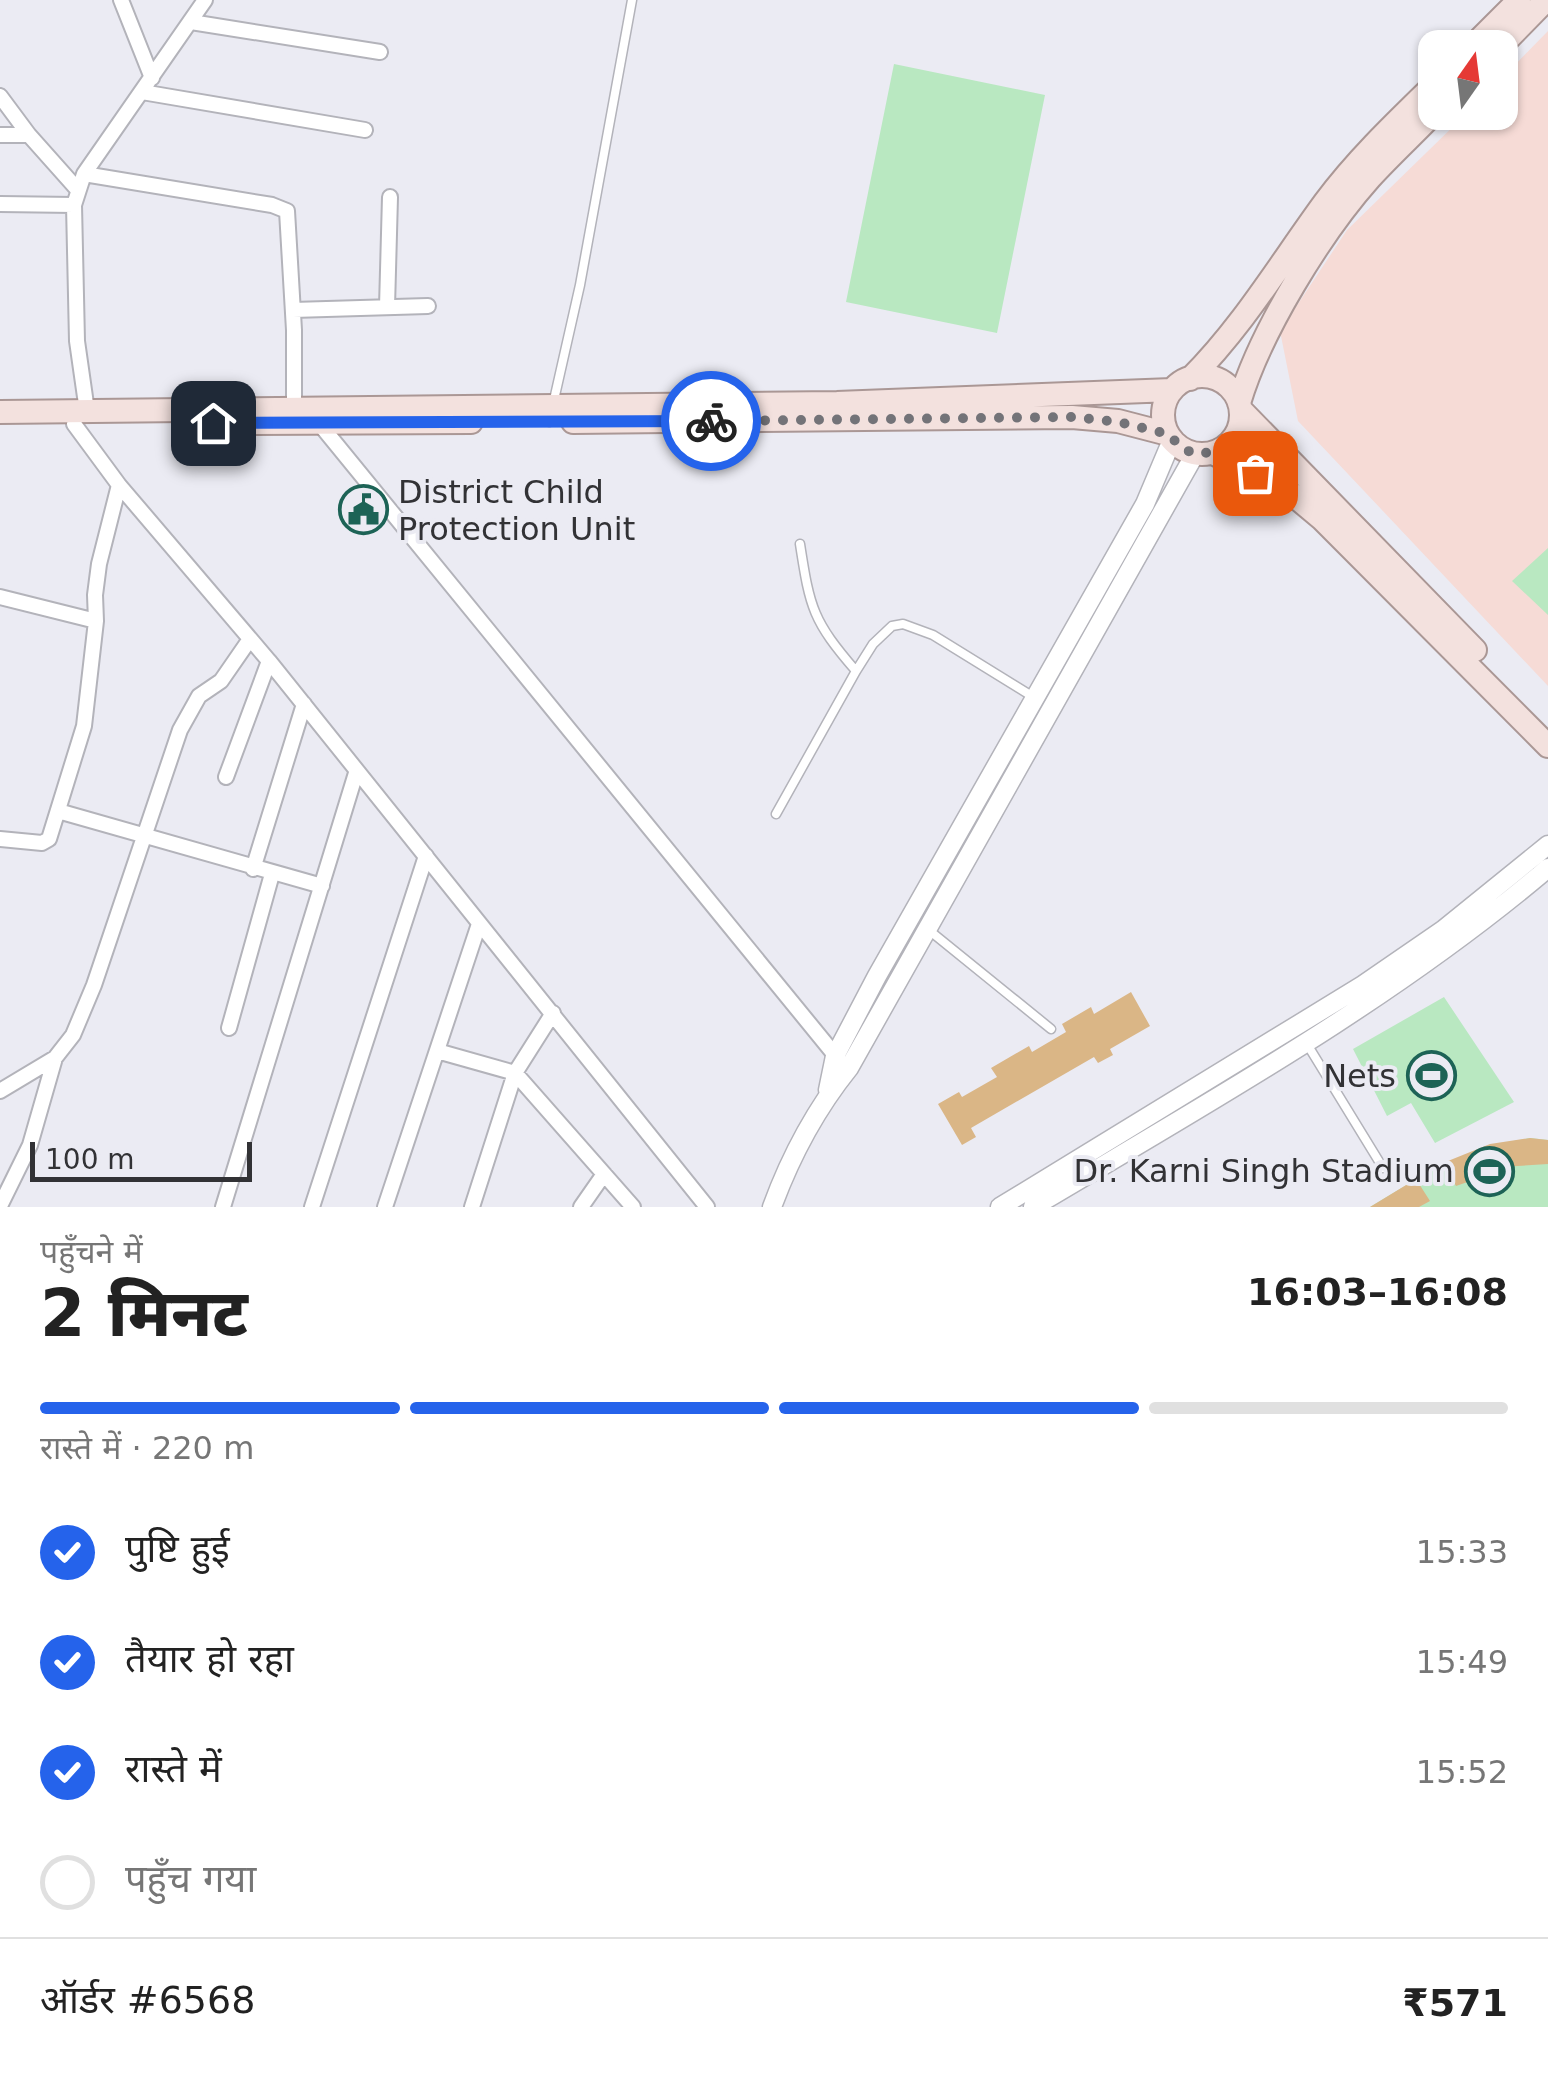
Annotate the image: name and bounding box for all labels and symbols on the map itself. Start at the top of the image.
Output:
north arrow [1418,30,1518,130]
courier [661,371,761,471]
pin [171,381,256,466]
pin [1213,431,1298,516]
place label: District Child Protection Unit [398,473,635,548]
public building icon: District Child Protection Unit [337,484,389,536]
sports icon: Nets [1405,1050,1457,1102]
place label: Nets [1323,1057,1396,1095]
scale bar [30,1137,252,1182]
sports icon: Dr. Karni Singh Stadium [1463,1145,1515,1197]
place label: Dr. Karni Singh Stadium [1073,1152,1454,1190]

